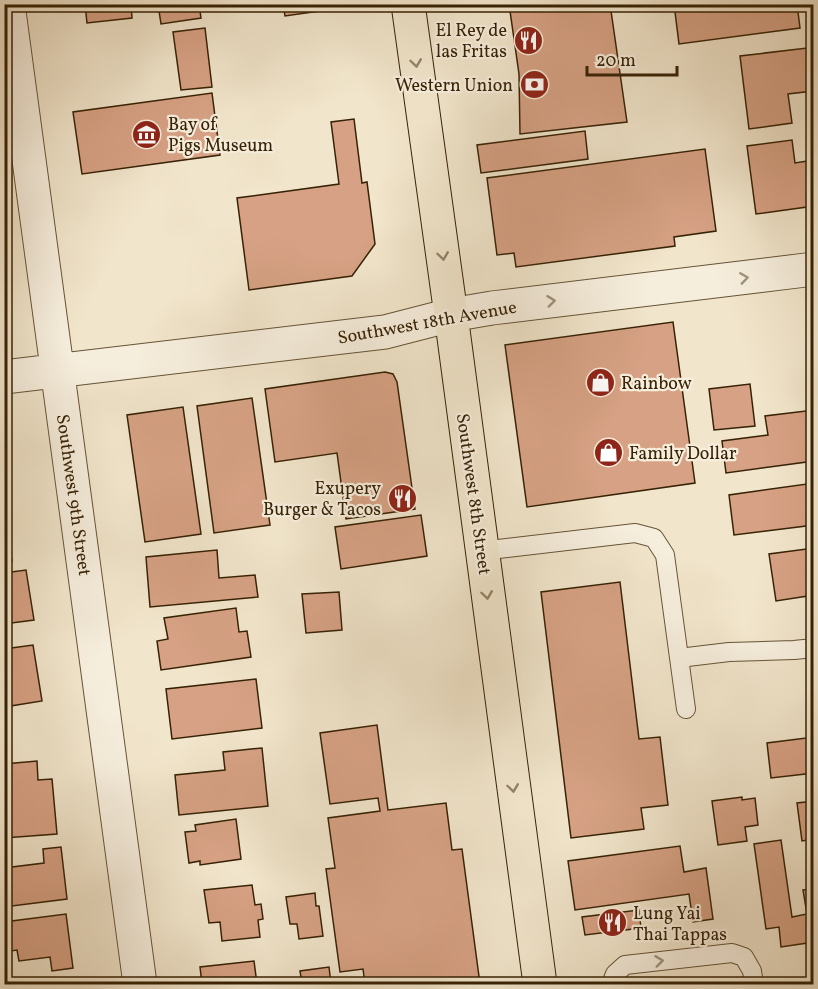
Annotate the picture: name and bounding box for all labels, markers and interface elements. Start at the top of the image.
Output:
place label: El Rey de las Fritas [435,19,507,65]
restaurant icon: El Rey de las Fritas [512,24,544,56]
scale bar [587,39,677,77]
text: 20 m [596,49,636,74]
one-way arrow [409,58,421,67]
bank icon: Western Union [518,69,550,101]
place label: Western Union [395,74,513,99]
place label: Bay of Pigs Museum [168,113,273,159]
museum icon: Bay of Pigs Museum [131,118,163,150]
one-way arrow [436,251,448,260]
one-way arrow [740,272,749,285]
street label: Southwest 18th Avenue [336,295,519,352]
one-way arrow [546,295,555,308]
shop icon: Rainbow [584,367,616,399]
place label: Rainbow [621,372,692,397]
street label: Southwest 8th Street [449,412,496,577]
street label: Southwest 9th Street [49,413,96,578]
shop icon: Family Dollar [592,437,624,469]
place label: Family Dollar [629,442,737,467]
place label: Exupery Burger & Tacos [263,477,381,523]
restaurant icon: Exupery Burger & Tacos [386,482,418,514]
one-way arrow [481,590,493,599]
one-way arrow [507,783,519,793]
place label: Lung Yai Thai Tappas [633,902,727,948]
restaurant icon: Lung Yai Thai Tappas [596,907,628,939]
one-way arrow [654,956,663,968]

